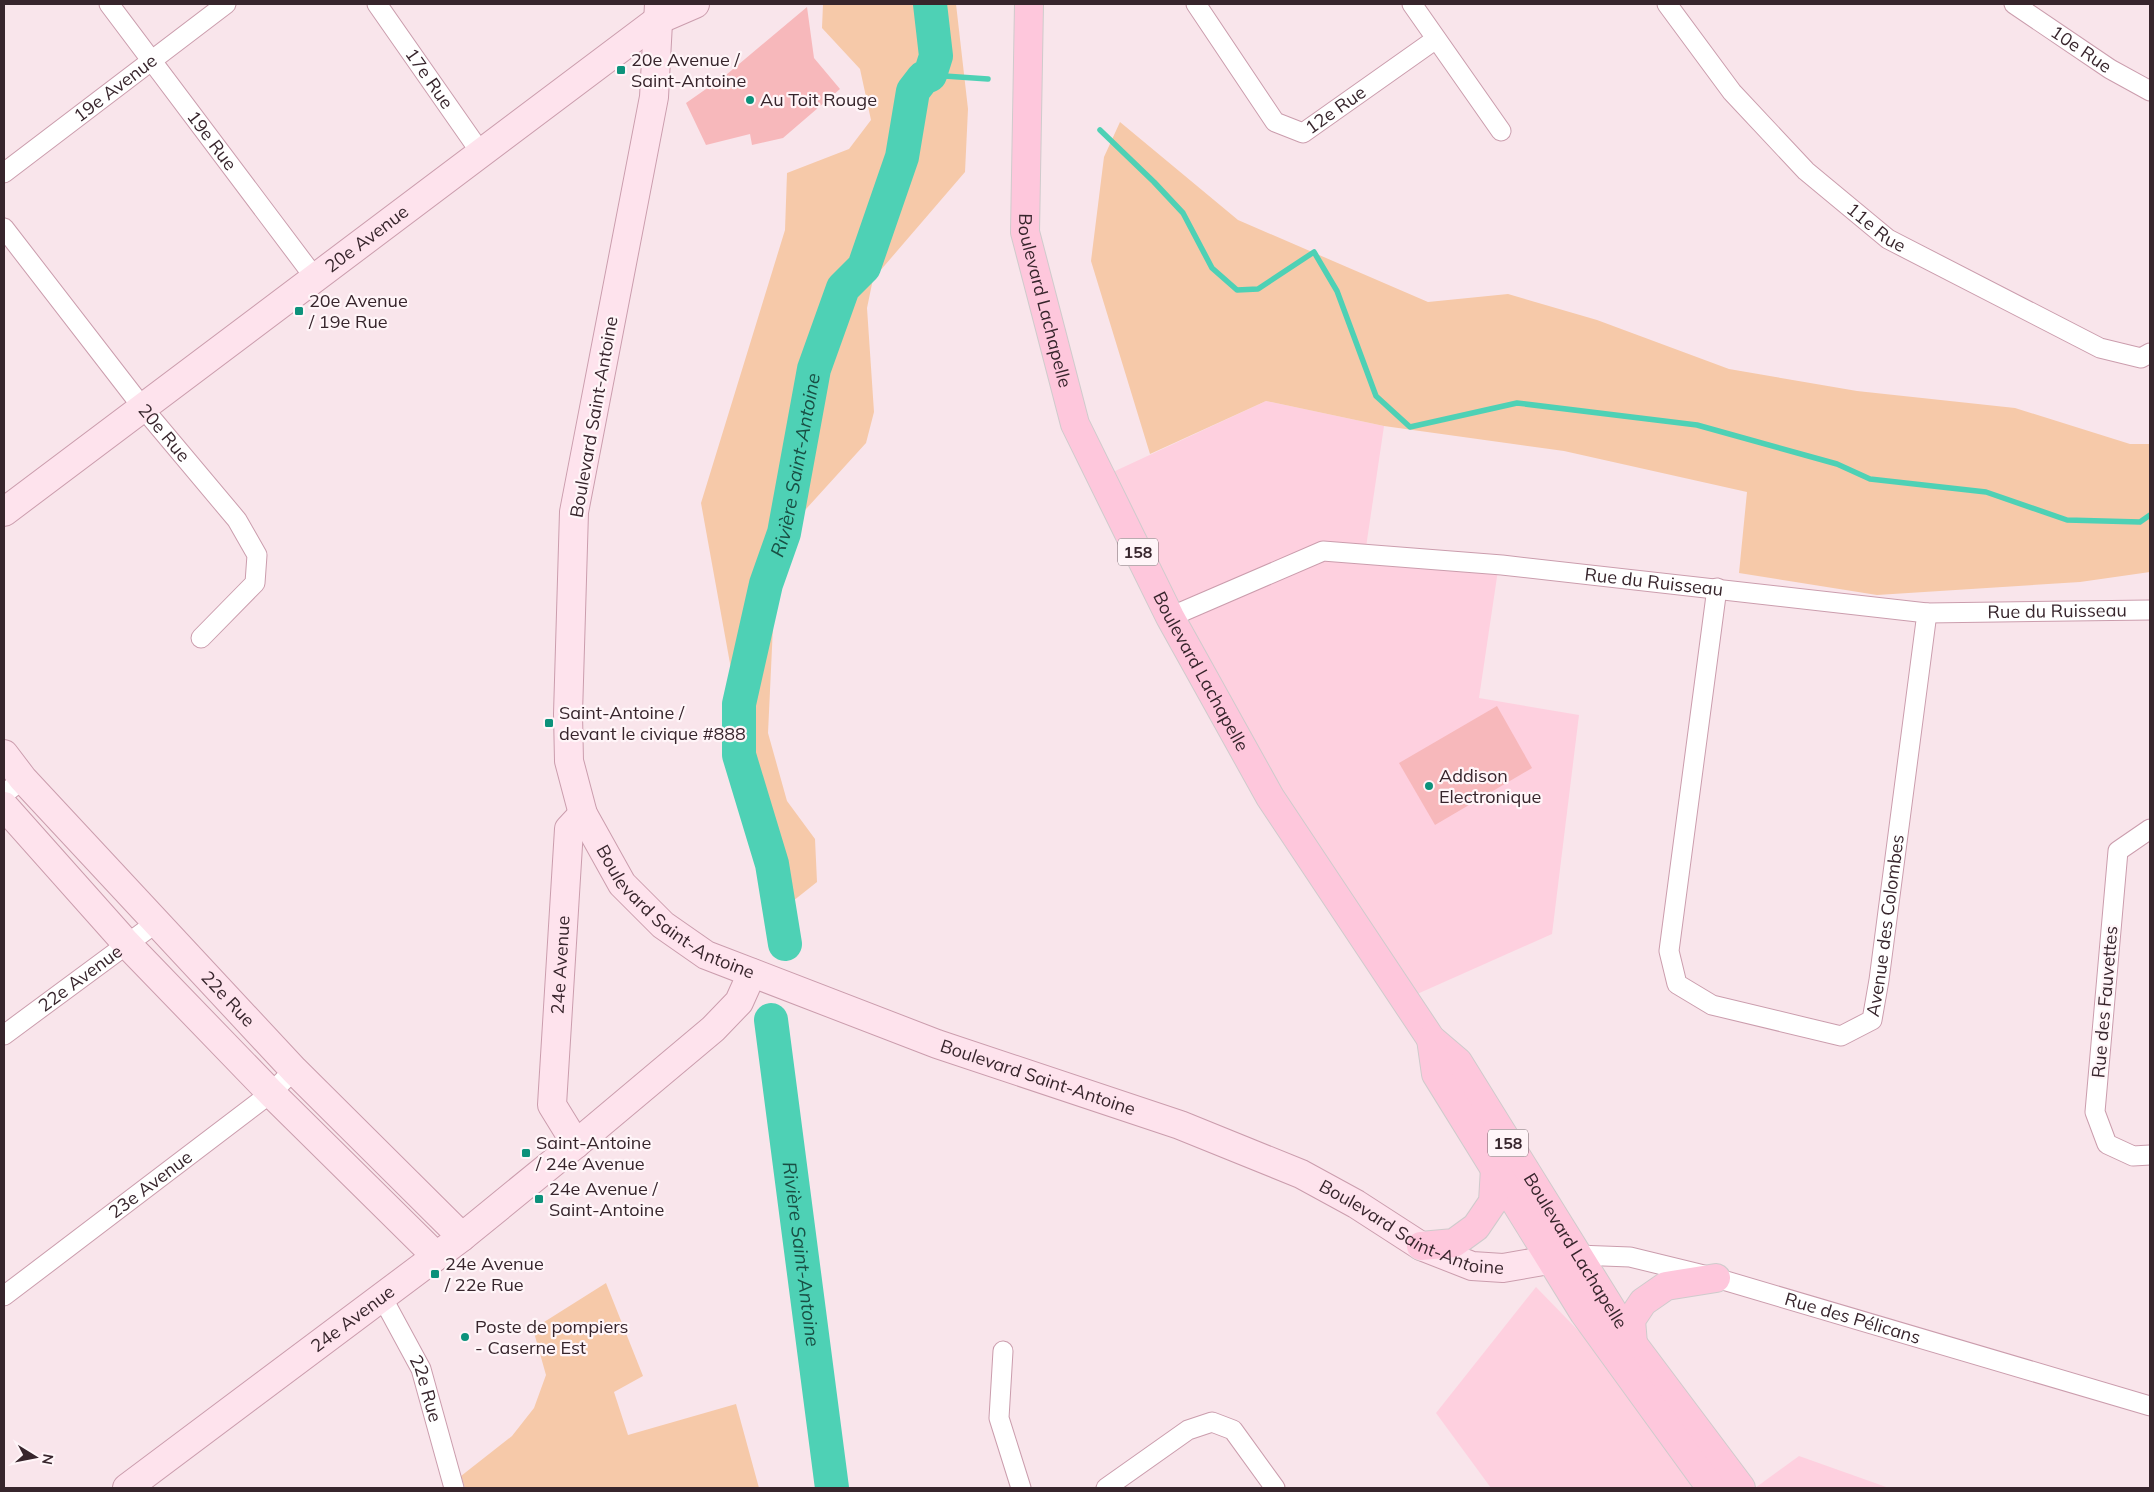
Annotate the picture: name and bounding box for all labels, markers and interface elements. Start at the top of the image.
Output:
street label: 10e Rue [2046,20,2116,78]
street label: 17e Rue [400,44,459,113]
place label: 20e Avenue / Saint-Antoine [631,48,746,92]
street label: 19e Avenue [69,49,161,127]
marker: 20e Avenue / Saint-Antoine [615,64,627,76]
street label: 12e Rue [1301,80,1370,139]
place label: Au Toit Rouge [760,88,877,111]
marker: Au Toit Rouge [744,94,756,106]
street label: 19e Rue [182,106,242,175]
street label: 11e Rue [1842,197,1910,257]
street label: 20e Avenue [320,200,413,278]
street label: Boulevard Lachapelle [1014,213,1077,390]
place label: 20e Avenue / 19e Rue [308,289,408,333]
marker: 20e Avenue / 19e Rue [293,305,305,317]
street label: Boulevard Saint-Antoine [564,314,623,519]
water label: Rivière Saint-Antoine [765,371,825,560]
street label: 20e Rue [133,399,195,466]
road number: 158 [1118,538,1158,566]
street label: Rue du Ruisseau [1583,562,1724,601]
street label: Boulevard Lachapelle [1148,587,1254,755]
street label: Rue du Ruisseau [1987,598,2127,623]
place label: Saint-Antoine / devant le civique #888 [559,701,746,745]
marker: Saint-Antoine / devant le civique #888 [543,717,555,729]
place label: Addison Electronique [1439,764,1541,808]
marker: Addison Electronique [1423,780,1435,792]
street label: Avenue des Colombes [1861,833,1909,1018]
street label: Boulevard Saint-Antoine [591,841,758,984]
street label: 24e Avenue [546,915,575,1015]
street label: Rue des Fauvettes [2086,925,2123,1079]
street label: 22e Avenue [34,940,127,1017]
street label: 22e Rue [196,966,260,1032]
street label: Boulevard Saint-Antoine [937,1034,1139,1120]
road number: 158 [1488,1130,1528,1156]
place label: Saint-Antoine / 24e Avenue [535,1131,651,1175]
street label: 23e Avenue [104,1145,196,1223]
marker: Saint-Antoine / 24e Avenue [520,1147,532,1159]
water label: Rivière Saint-Antoine [778,1160,825,1348]
street label: Boulevard Lachapelle [1519,1169,1633,1333]
street label: Boulevard Saint-Antoine [1315,1174,1505,1279]
place label: 24e Avenue / Saint-Antoine [549,1177,664,1221]
marker: 24e Avenue / Saint-Antoine [533,1193,545,1205]
place label: 24e Avenue / 22e Rue [444,1252,544,1296]
marker: 24e Avenue / 22e Rue [429,1268,441,1280]
street label: 24e Avenue [306,1280,399,1357]
street label: Rue des Pélicans [1782,1287,1923,1349]
place label: Poste de pompiers - Caserne Est [475,1315,629,1359]
marker: Poste de pompiers - Caserne Est [459,1331,471,1343]
street label: 22e Rue [405,1351,447,1424]
north arrow [10,1432,60,1482]
text: N [38,1452,58,1466]

